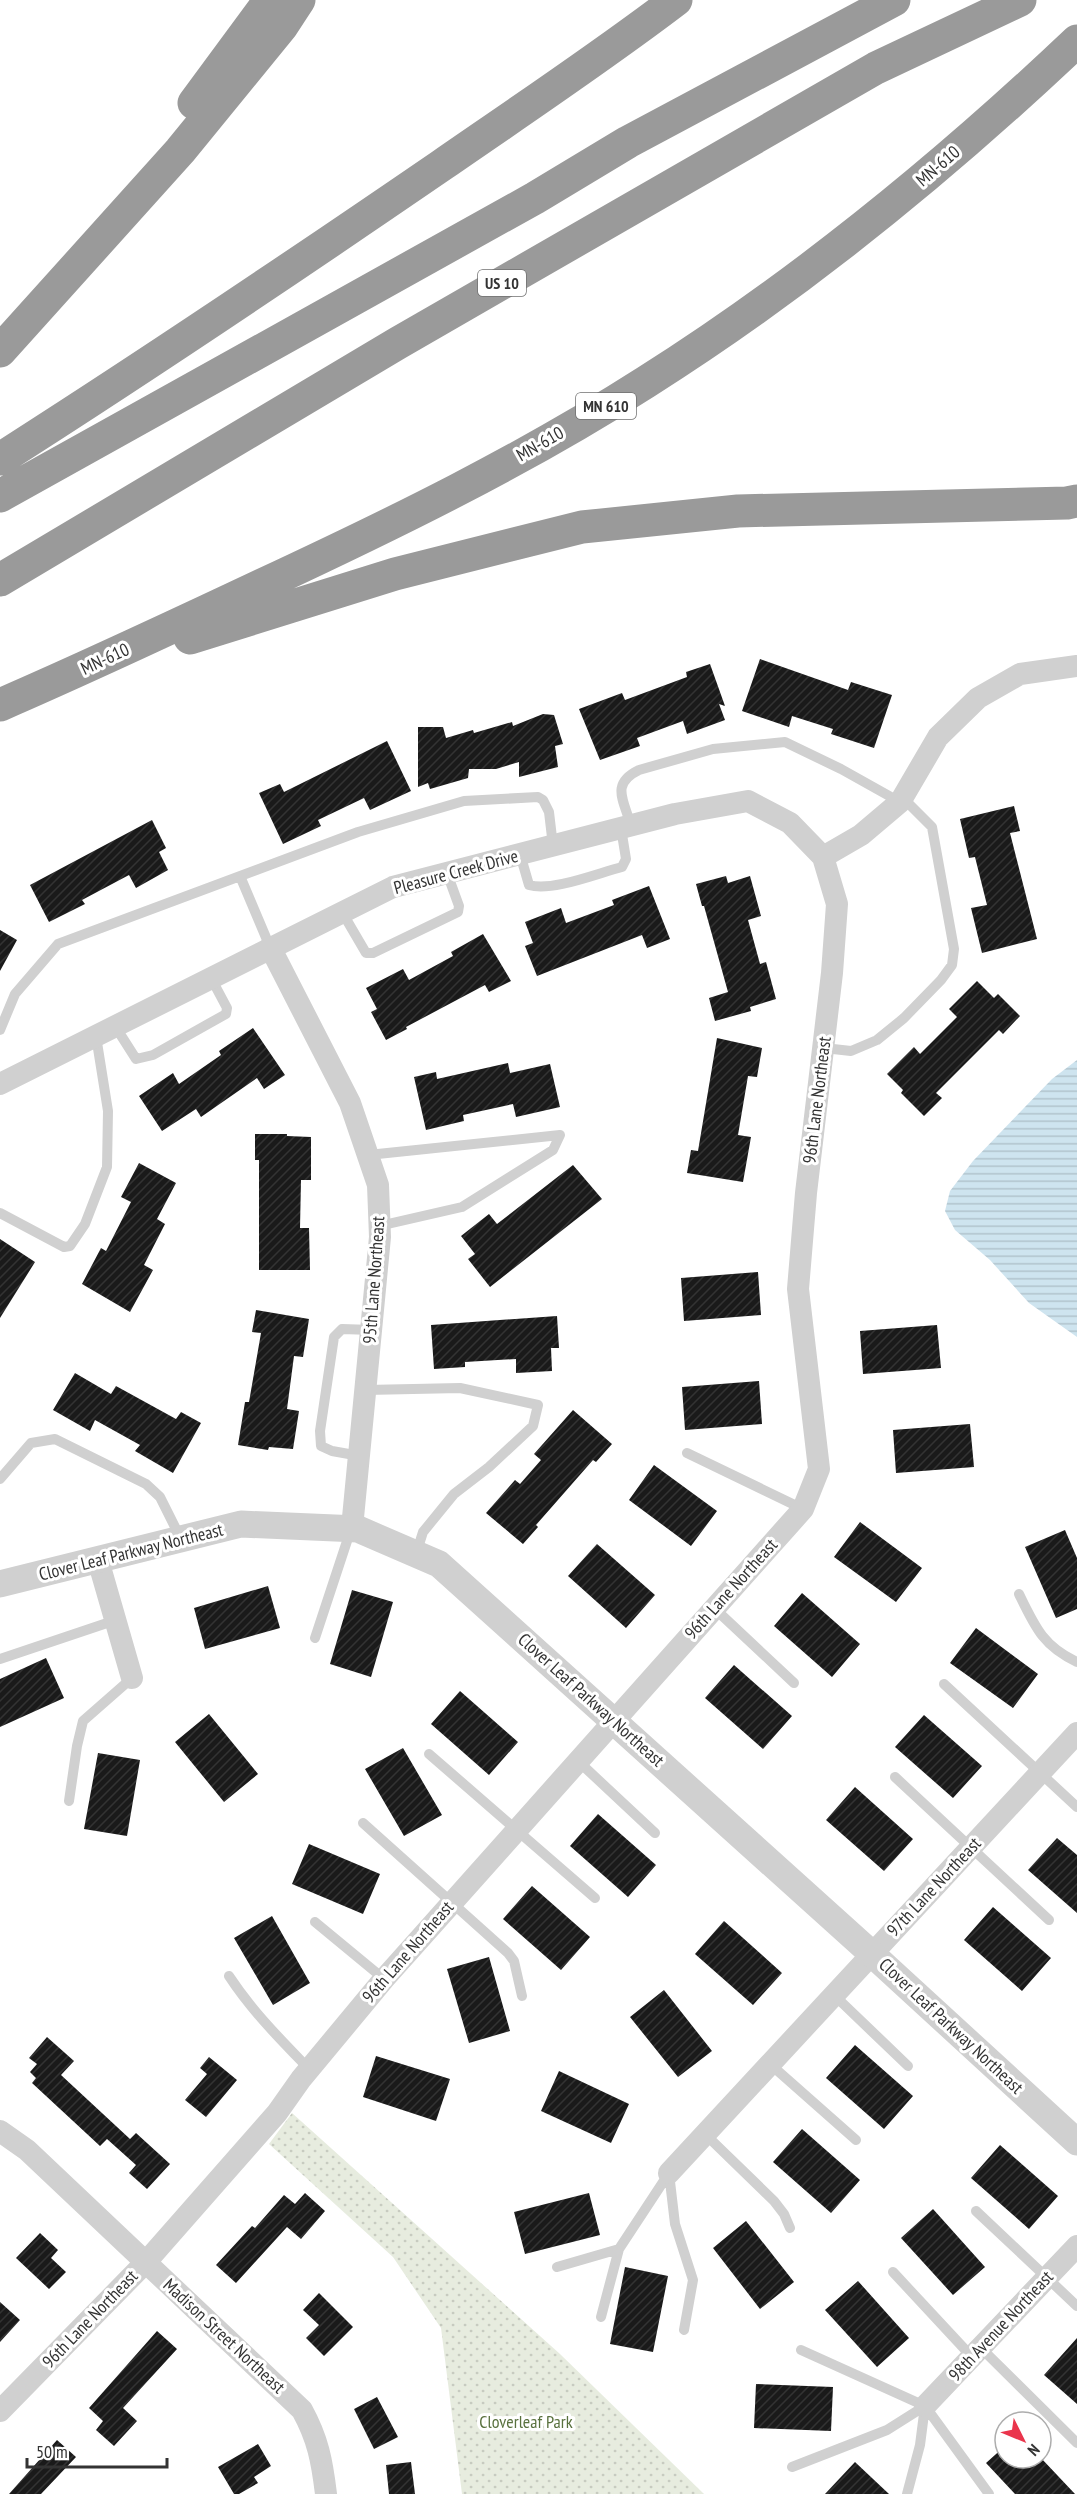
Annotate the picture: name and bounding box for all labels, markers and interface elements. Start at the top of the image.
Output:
street label: MN-610 [911,140,964,191]
road number: US 10 [478,270,526,296]
road number: MN 610 [576,393,636,419]
street label: MN-610 [512,421,567,466]
street label: MN-610 [77,637,133,680]
street label: Pleasure Creek Drive [391,844,521,899]
street label: 96th Lane Northeast [797,1035,836,1165]
street label: 95th Lane Northeast [358,1215,389,1345]
street label: Clover Leaf Parkway Northeast [36,1517,225,1586]
street label: 96th Lane Northeast [679,1533,782,1644]
street label: Clover Leaf Parkway Northeast [513,1628,669,1771]
street label: 97th Lane Northeast [882,1832,986,1941]
street label: 96th Lane Northeast [357,1896,458,2007]
street label: Clover Leaf Parkway Northeast [874,1953,1028,2099]
street label: 96th Lane Northeast [37,2265,142,2373]
street label: 98th Avenue Northeast [943,2265,1058,2386]
street label: Madison Street Northeast [159,2273,290,2398]
park label: Cloverleaf Park [479,2410,573,2433]
north arrow [993,2410,1053,2470]
scale bar [27,2431,166,2469]
text: 50 m [36,2440,68,2463]
text: N [1024,2440,1044,2460]

